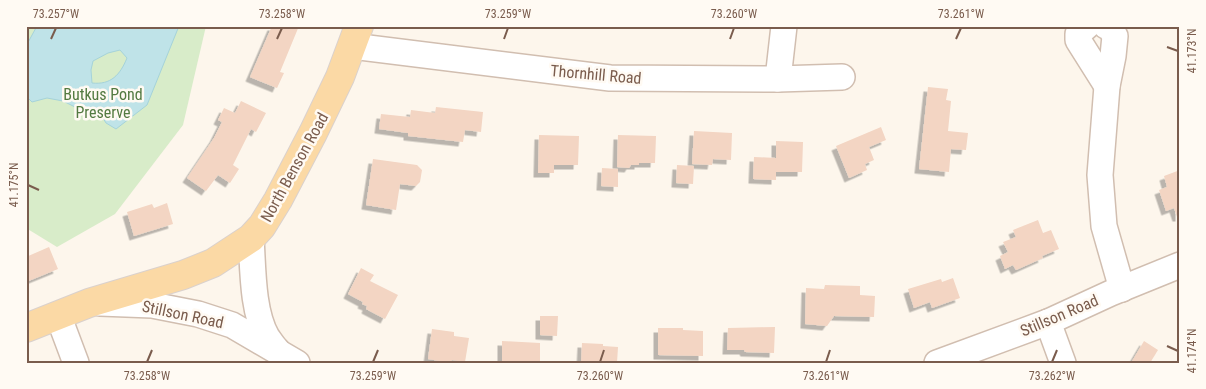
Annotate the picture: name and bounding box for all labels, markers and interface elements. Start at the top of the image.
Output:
text: 73.257°W [33,7,79,21]
text: 73.258°W [259,7,305,21]
text: 73.259°W [485,7,531,21]
text: 73.260°W [711,7,757,21]
text: 73.261°W [938,7,984,21]
text: 41.173°N [1185,29,1199,73]
street label: Thornhill Road [550,61,642,88]
park label: Butkus Pond Preserve [63,85,143,122]
street label: North Benson Road [257,109,332,225]
text: 41.175°N [7,163,21,207]
street label: Stillson Road [1017,291,1101,340]
street label: Stillson Road [140,297,225,332]
text: 41.174°N [1185,329,1199,373]
text: 73.258°W [124,369,170,383]
text: 73.259°W [350,369,396,383]
text: 73.260°W [577,369,623,383]
text: 73.261°W [803,369,849,383]
text: 73.262°W [1029,369,1075,383]

